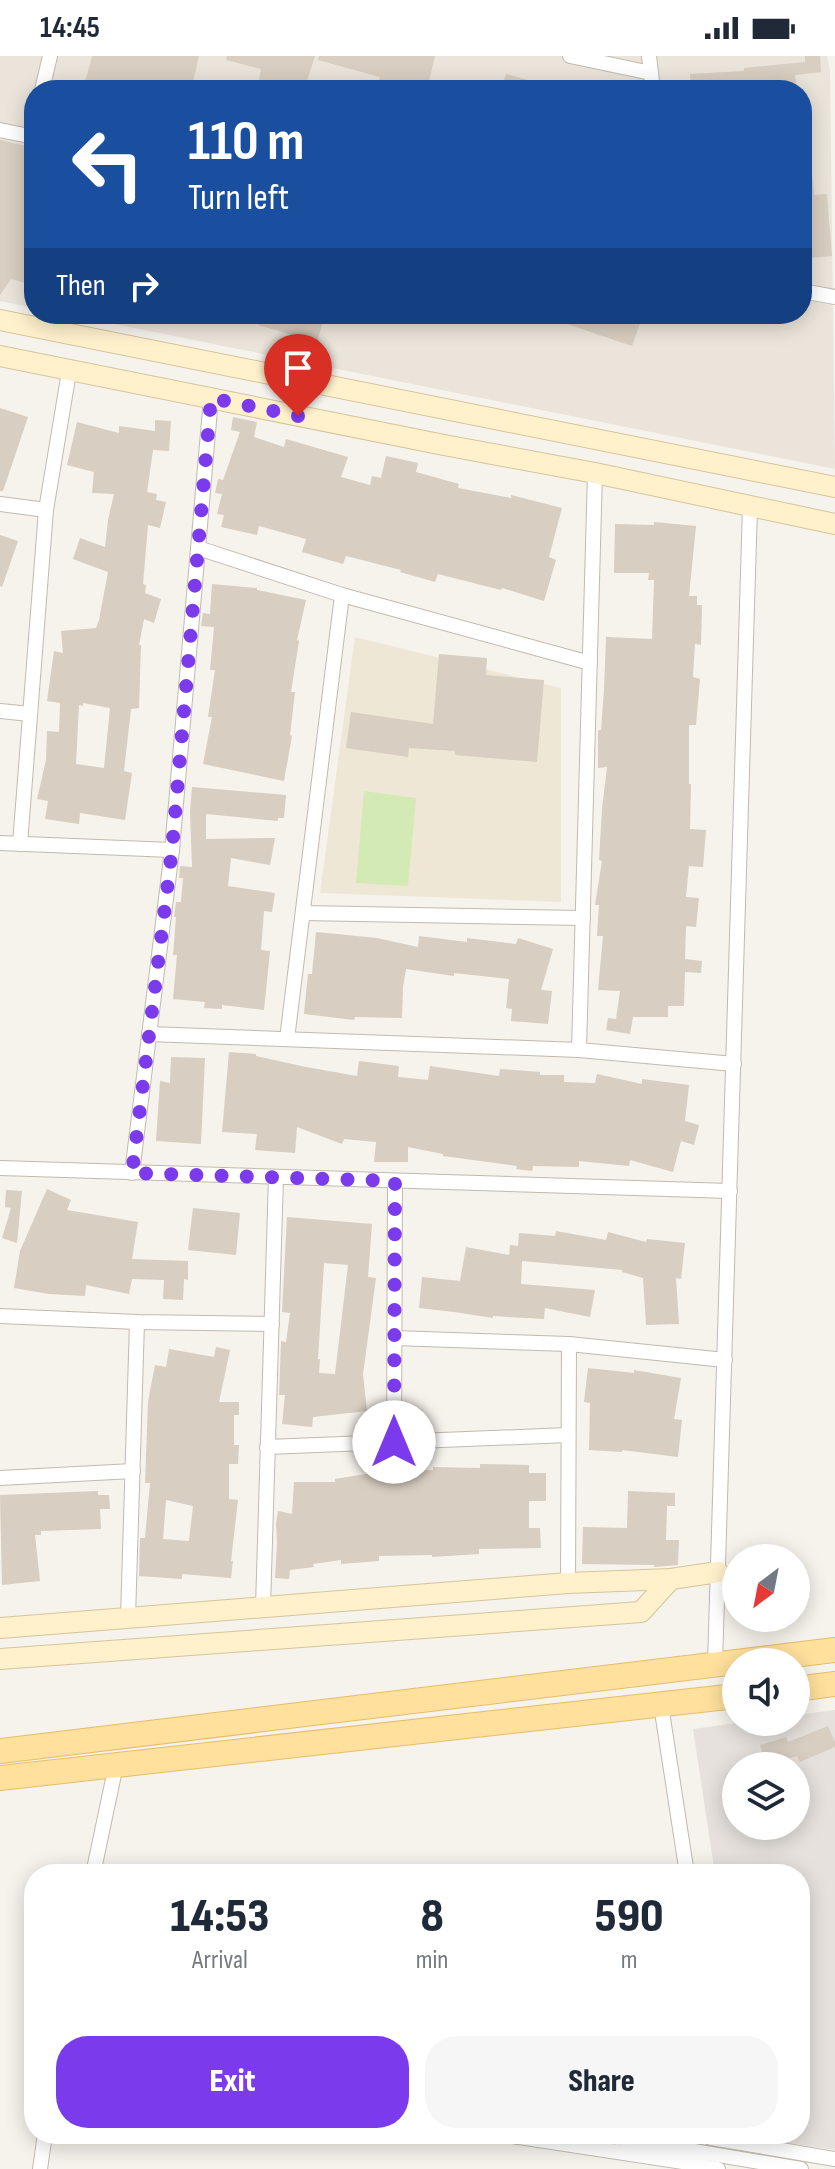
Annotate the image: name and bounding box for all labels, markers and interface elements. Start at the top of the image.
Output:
text: 14:45 [40,10,100,46]
text: 110 m [188,109,304,176]
icon: left [56,112,160,216]
text: Turn left [188,177,289,220]
icon: right [122,264,166,308]
text: Then [56,268,106,304]
pin [264,334,332,416]
icon: arrive [276,346,320,390]
position arrow [352,1400,436,1484]
north arrow [722,1544,810,1632]
map controls [722,1544,810,1840]
button: sound [722,1648,810,1736]
button: layers [722,1752,810,1840]
text: 14:53 [170,1888,269,1945]
text: 8 [420,1888,444,1945]
text: 590 [595,1888,664,1945]
text: Arrival [192,1945,248,1976]
text: min [416,1945,448,1976]
text: m [621,1945,638,1976]
button: Exit [56,2036,409,2128]
button: Share [425,2036,778,2128]

